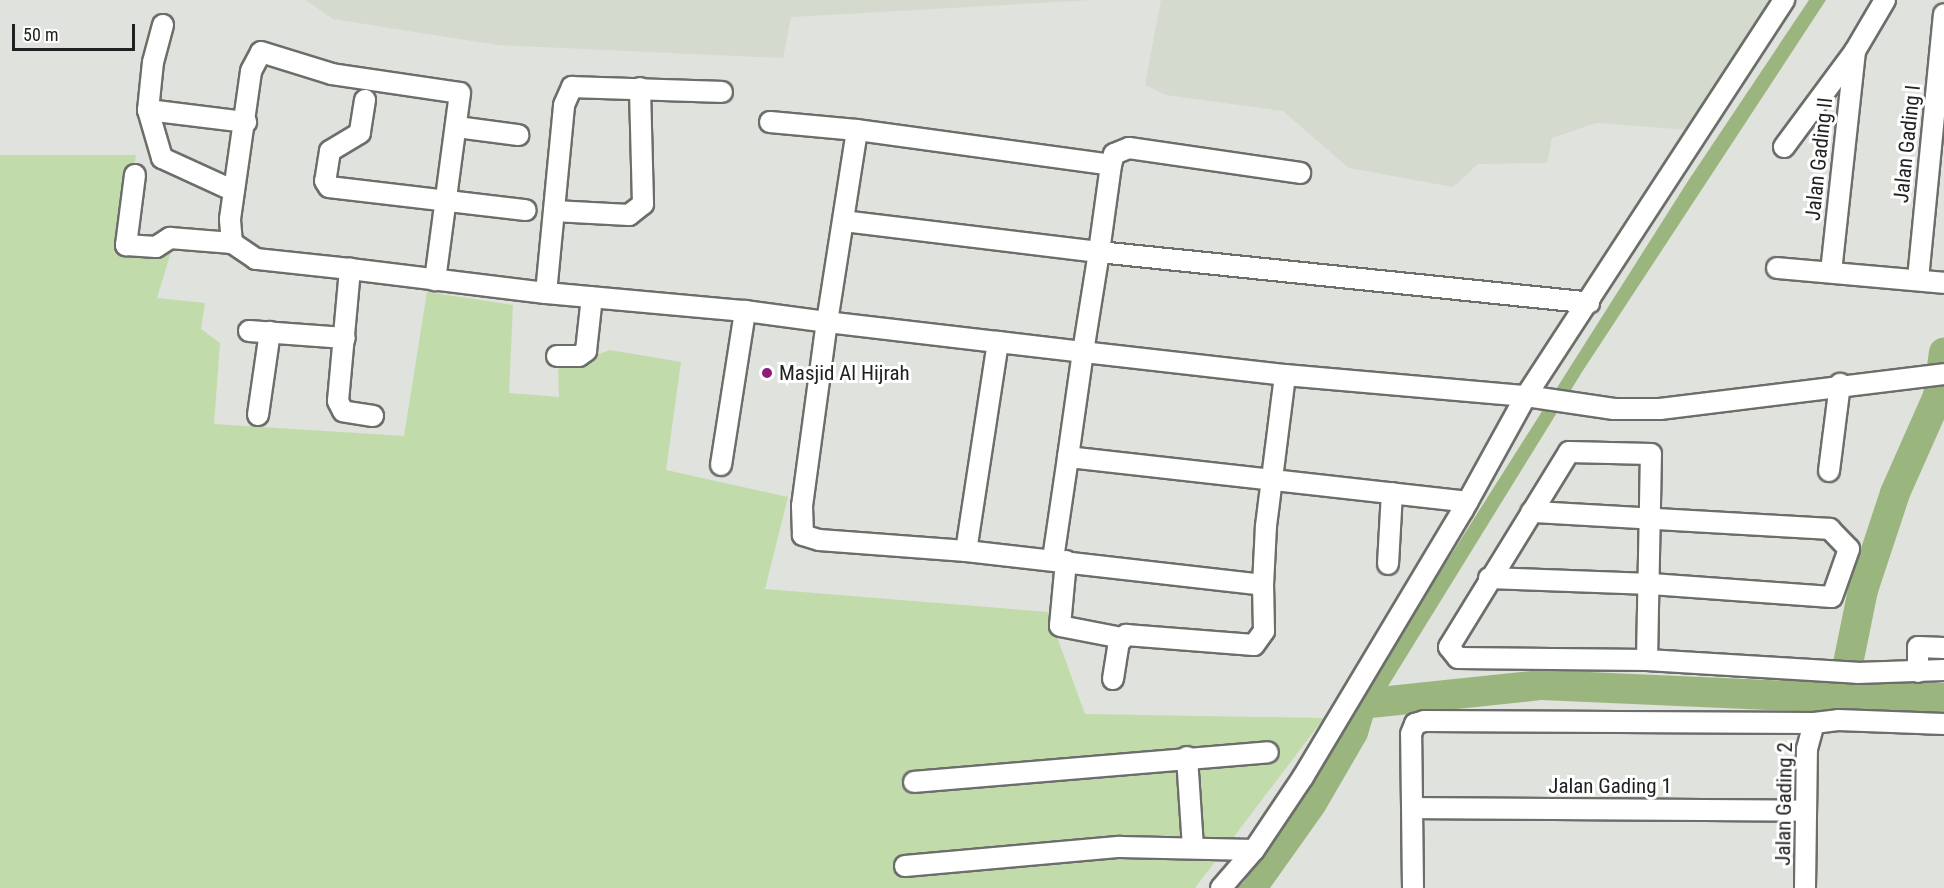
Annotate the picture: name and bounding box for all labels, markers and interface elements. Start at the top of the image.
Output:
scale bar [15,12,138,50]
text: 50 m [23,24,58,45]
street label: Jalan Gading I [1888,84,1926,204]
street label: Jalan Gading II [1800,96,1838,222]
place label: Masjid Al Hijrah [779,360,910,386]
marker: Masjid Al Hijrah [760,366,774,380]
street label: Jalan Gading 2 [1770,742,1798,866]
street label: Jalan Gading 1 [1548,773,1672,799]

